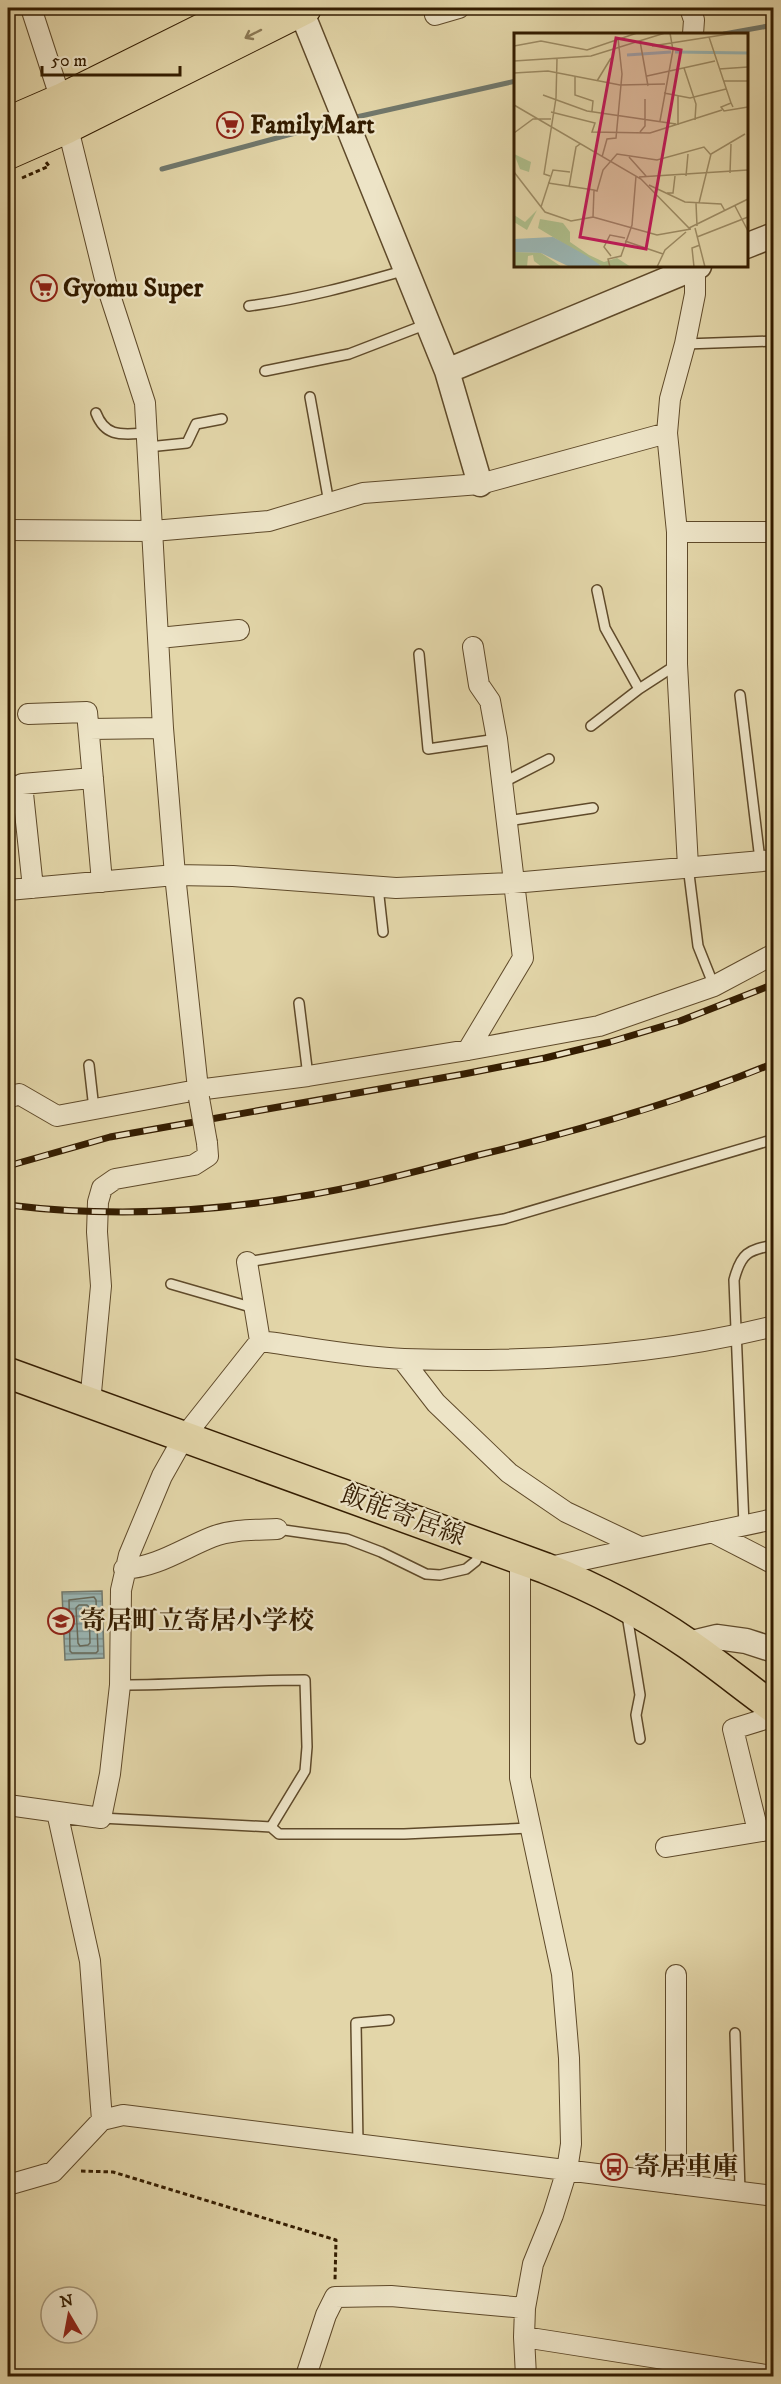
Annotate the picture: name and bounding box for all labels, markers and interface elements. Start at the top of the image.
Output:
one-way arrow [245,29,263,41]
inset map [514,33,748,267]
scale bar [42,39,180,77]
text: 50 m [51,50,87,72]
place label: FamilyMart [250,109,375,142]
supermarket icon: FamilyMart [215,110,245,140]
place label: Gyomu Super [63,272,204,305]
supermarket icon: Gyomu Super [29,273,59,303]
street label: 飯能寄居線 [336,1478,470,1554]
place label: 寄居町立寄居小学校 [80,1605,314,1638]
school or university icon: 寄居町立寄居小学校 [46,1606,76,1636]
place label: 寄居車庫 [634,2151,738,2184]
bus stop icon: 寄居車庫 [599,2152,629,2182]
north arrow [39,2285,99,2345]
text: N [58,2290,75,2312]

